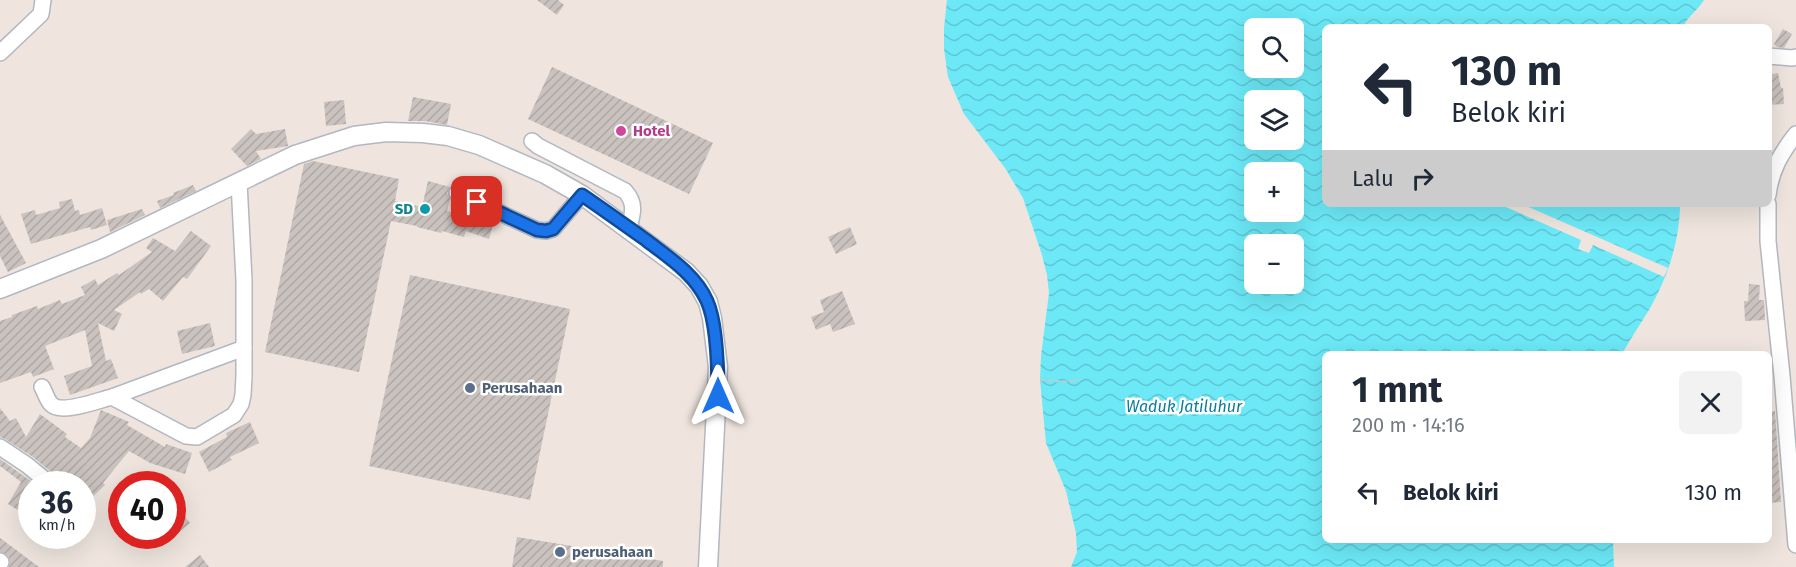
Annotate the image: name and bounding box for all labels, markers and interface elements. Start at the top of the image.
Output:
map controls [1244,18,1304,294]
button: search [1244,18,1304,78]
text: 130 m [1451,46,1562,96]
icon: left [1352,48,1430,126]
button: layers [1244,90,1304,150]
text: Belok kiri [1451,97,1566,129]
place label: Hotel [633,122,671,140]
marker: Hotel [614,124,628,138]
button: + [1244,162,1304,222]
icon: right [1406,162,1439,195]
text: Lalu [1352,165,1394,192]
pin [451,176,502,227]
icon: arrive [460,185,493,218]
place label: SD [395,200,413,218]
marker: SD [418,202,432,216]
button: − [1244,234,1304,294]
position arrow [686,364,750,428]
text: 1 mnt [1352,368,1442,412]
button: close [1679,371,1742,434]
place label: Perusahaan [482,379,562,397]
marker: Perusahaan [463,381,477,395]
water label: Waduk Jatiluhur [1126,397,1243,416]
text: 200 m · 14:16 [1352,413,1465,437]
speed limit sign: 40 [108,471,186,549]
icon: left [1352,476,1385,509]
text: Belok kiri [1403,479,1499,506]
text: 130 m [1685,479,1742,506]
text: 36 [41,485,73,521]
text: km/h [38,516,76,534]
place label: perusahaan [572,543,653,561]
marker: perusahaan [553,545,567,559]

